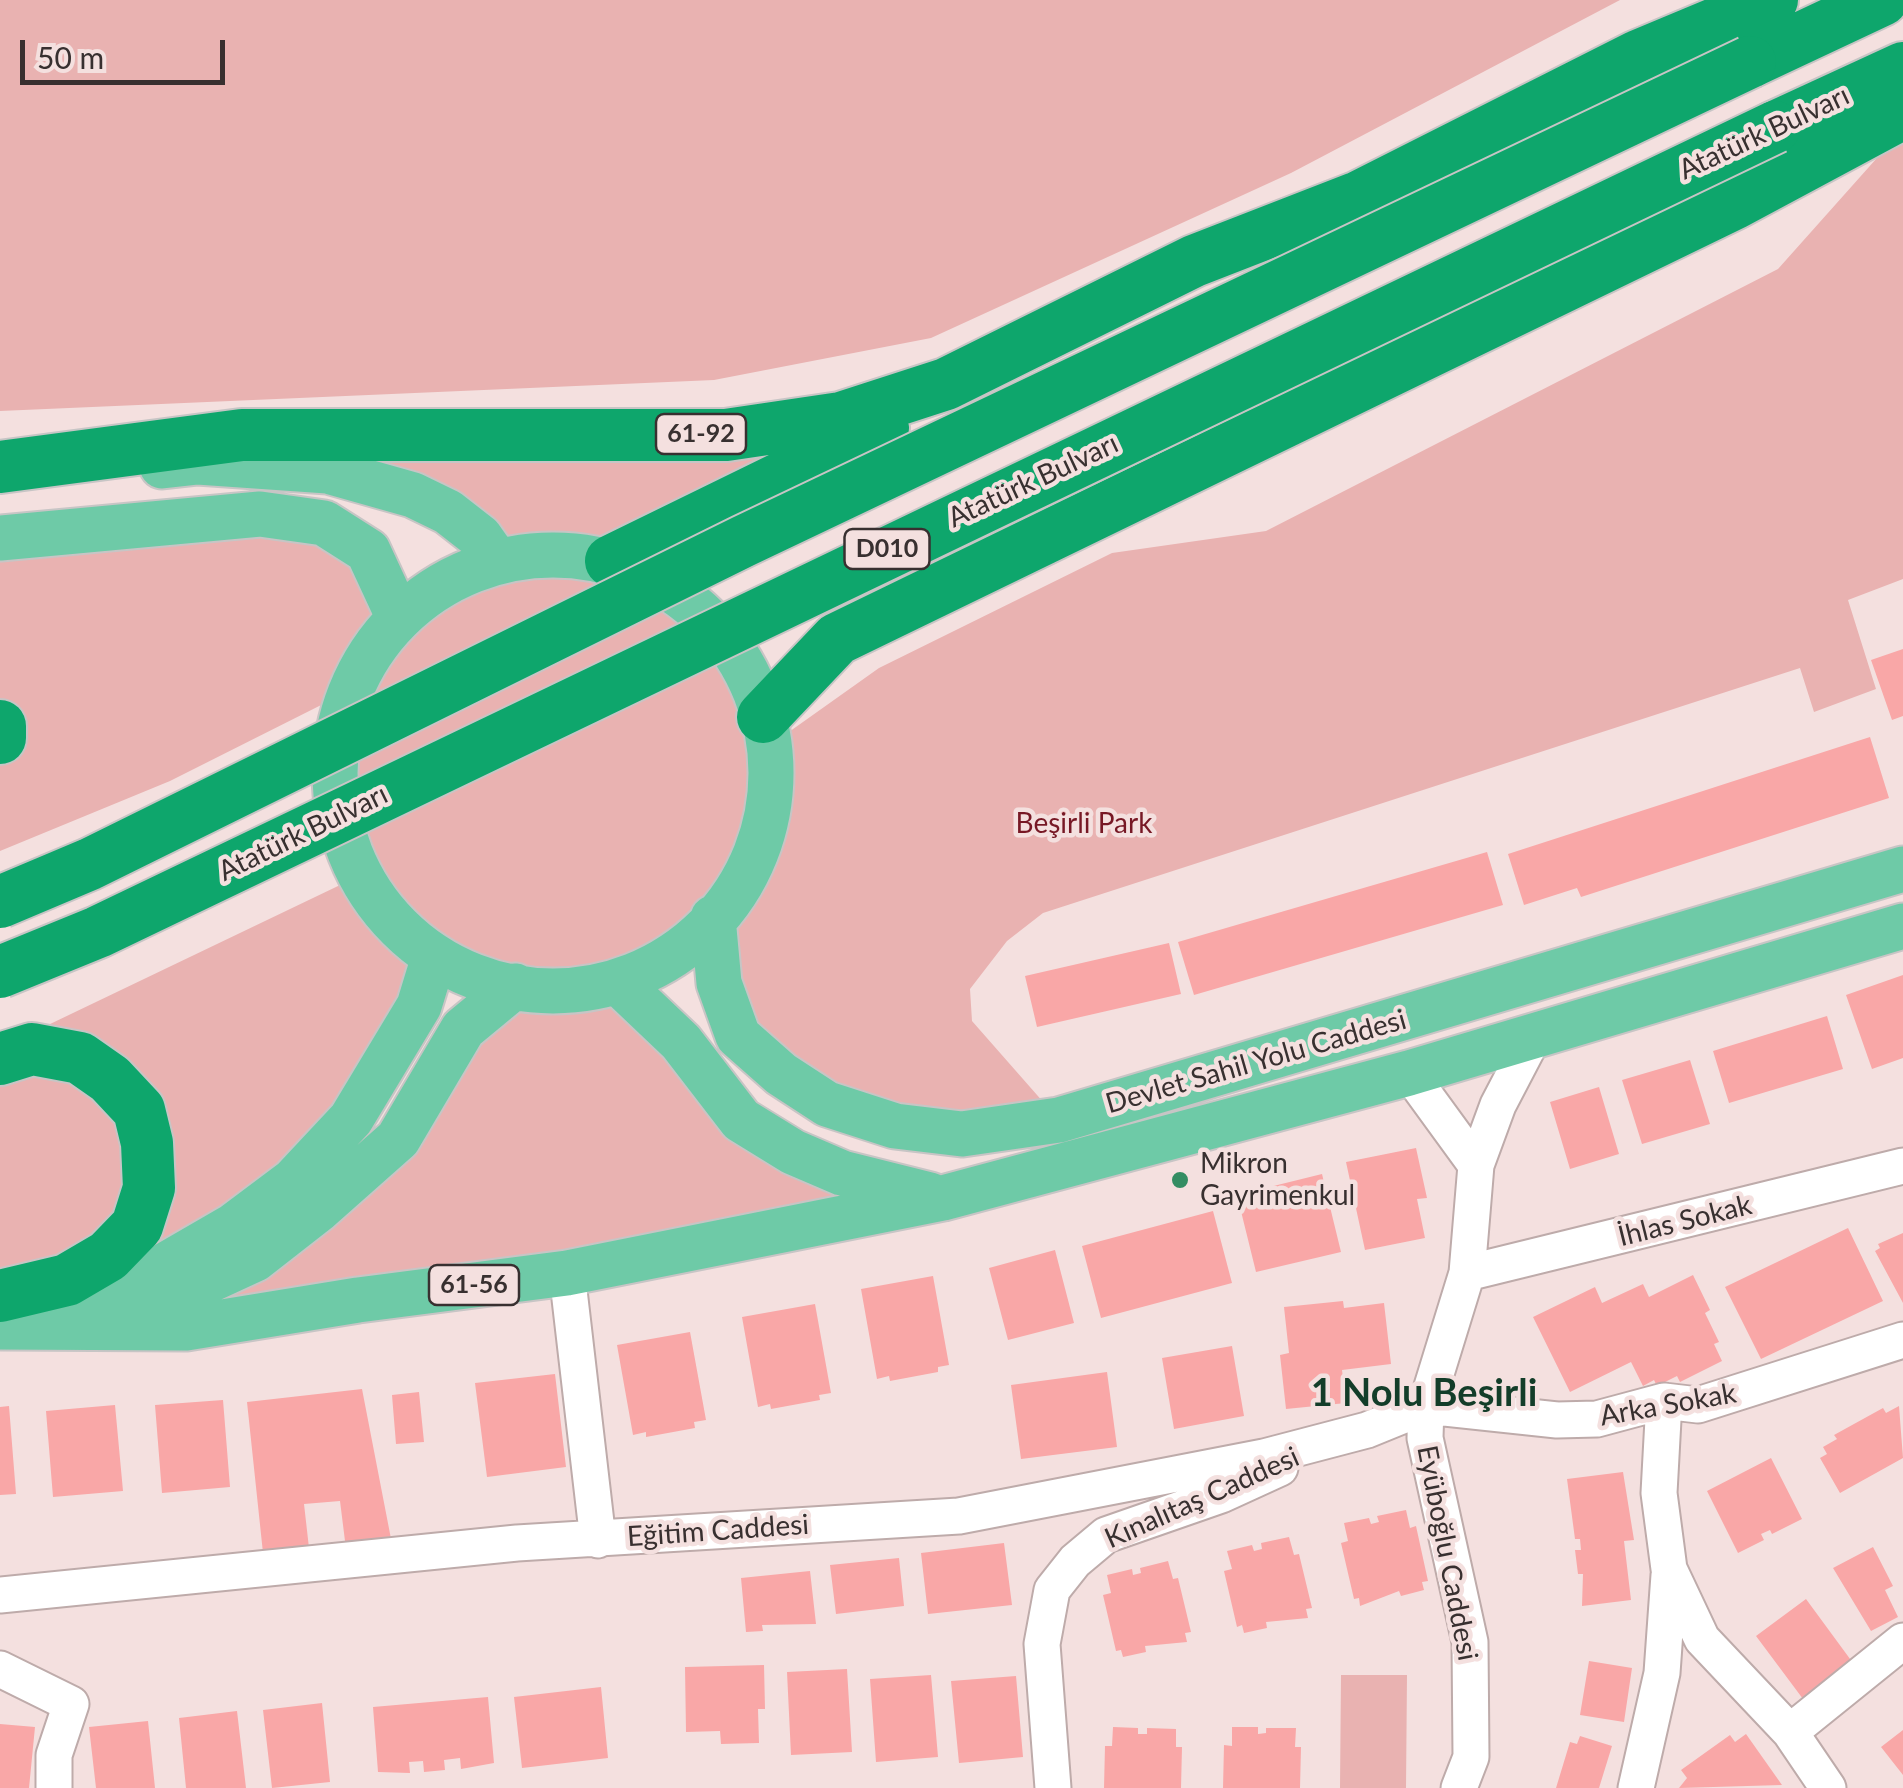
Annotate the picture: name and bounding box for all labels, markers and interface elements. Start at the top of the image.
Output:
scale bar [25,20,230,82]
text: 50 m [37,39,104,75]
street label: Atatürk Bulvarı [1673,79,1855,187]
road number: 61-92 [656,414,746,454]
street label: Atatürk Bulvarı [942,427,1124,535]
road number: D010 [844,529,930,569]
street label: Atatürk Bulvarı [213,778,393,888]
park label: Beşirli Park [1016,807,1152,841]
street label: Devlet Sahil Yolu Caddesi [1102,1003,1410,1121]
place label: Mikron Gayrimenkul [1200,1147,1355,1213]
marker: Mikron Gayrimenkul [1169,1169,1191,1191]
street label: İhlas Sokak [1615,1188,1755,1254]
road number: 61-56 [429,1265,519,1305]
district label: 1 Nolu Beşirli [1311,1371,1537,1417]
street label: Arka Sokak [1597,1376,1739,1434]
street label: Kınalıtaş Caddesi [1100,1440,1304,1556]
street label: Eyüboğlu Caddesi [1410,1442,1484,1664]
street label: Eğitim Caddesi [626,1508,810,1554]

